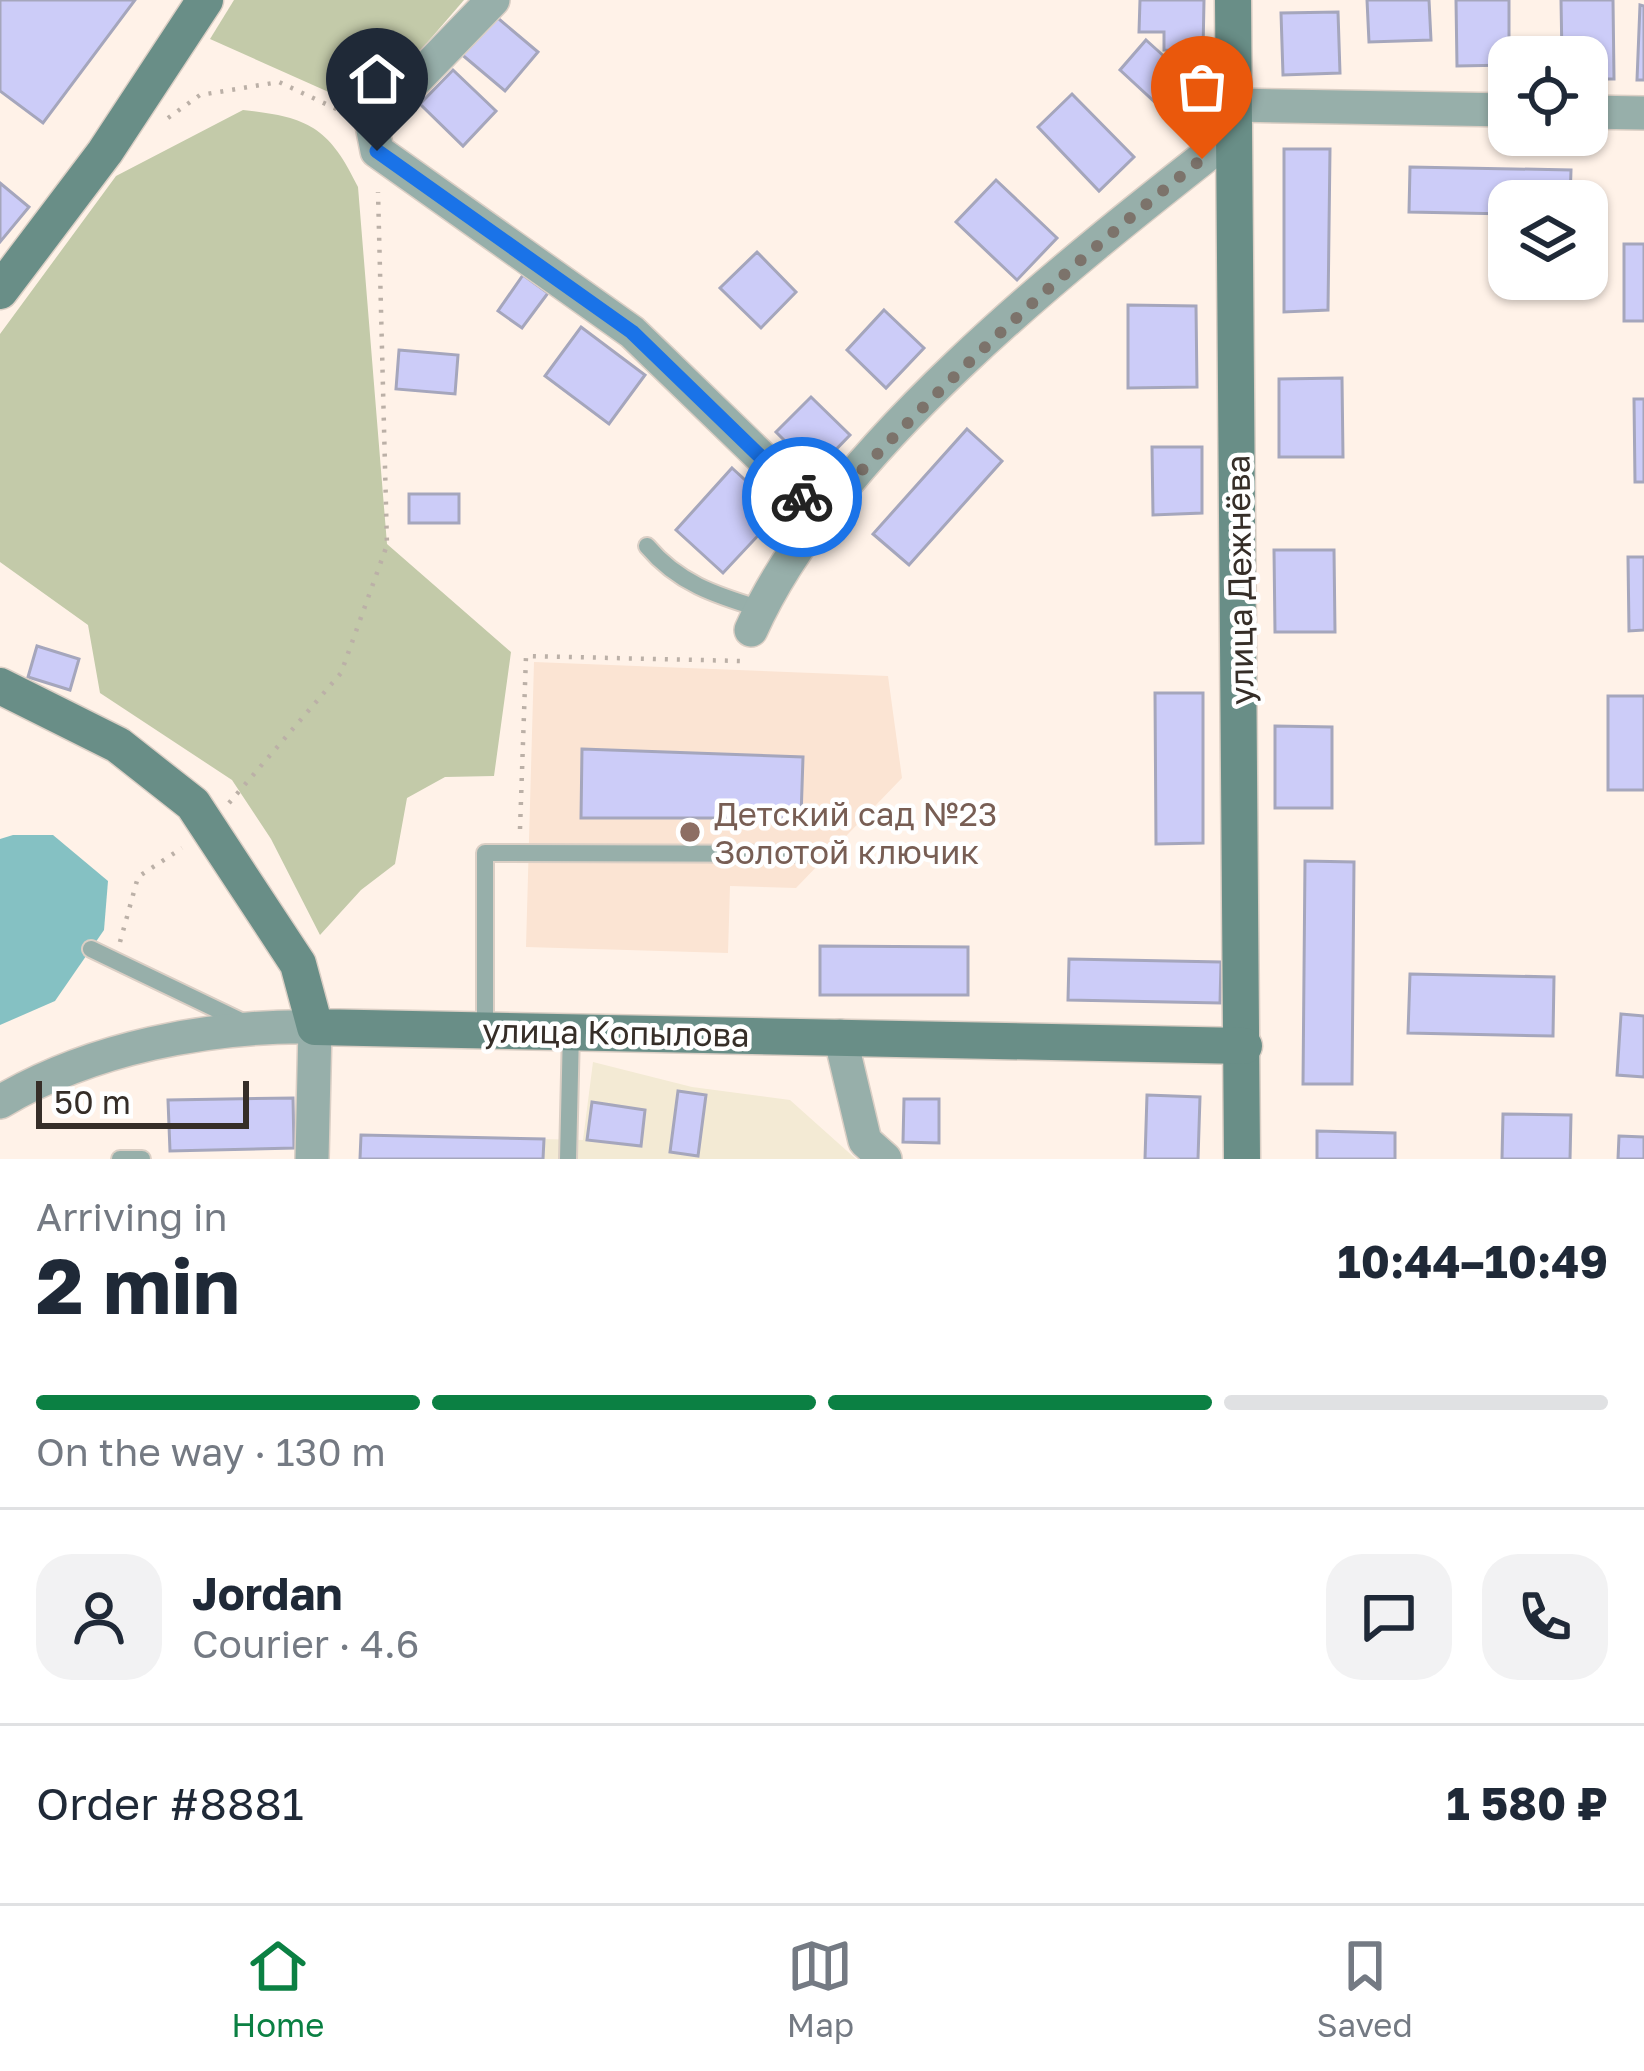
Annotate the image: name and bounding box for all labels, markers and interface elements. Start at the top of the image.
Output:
pin [326,28,428,151]
pin [1151,36,1253,159]
map controls [1488,36,1608,300]
button: locate [1488,36,1608,156]
icon: home [344,46,410,112]
icon: bag [1169,54,1235,120]
button: layers [1488,180,1608,300]
courier [742,437,862,557]
street label: улица Дежнёва [1217,455,1261,705]
icon: bike [769,464,835,530]
place label: Детский сад №23 Золотой ключик [714,794,997,871]
marker: Детский сад №23 Золотой ключик [677,819,703,845]
street label: улица Копылова [482,1010,750,1054]
scale bar [36,1075,249,1128]
text: 50 m [54,1082,131,1121]
text: Arriving in [36,1193,227,1240]
text: 10:44–10:49 [1338,1234,1608,1288]
text: 2 min [36,1238,240,1331]
text: On the way · 130 m [36,1428,386,1475]
button: person [36,1554,162,1680]
button: chat [1326,1554,1452,1680]
button: phone [1482,1554,1608,1680]
text: Jordan [192,1566,343,1620]
text: Courier · 4.6 [192,1620,419,1667]
text: Order #8881 [36,1776,304,1830]
text: 1 580 ₽ [1446,1776,1608,1830]
tab: Home [231,1933,324,2044]
tab: Map [787,1933,854,2044]
tab: Saved [1316,1933,1413,2044]

